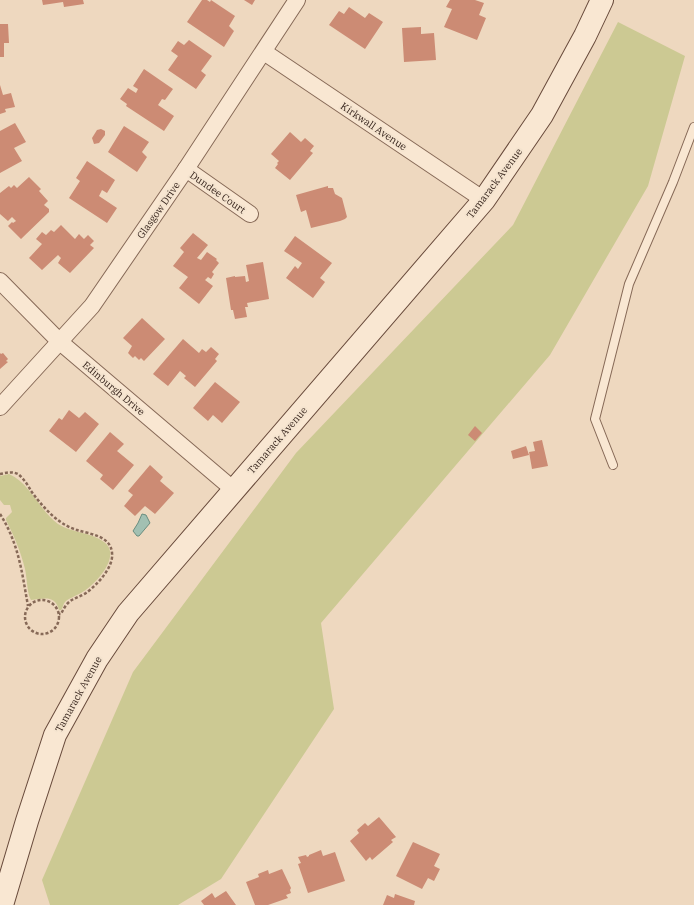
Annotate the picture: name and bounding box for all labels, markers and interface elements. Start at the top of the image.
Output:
street label: Kirkwall Avenue [338,99,409,153]
street label: Tamarack Avenue [464,145,525,221]
street label: Dundee Court [187,168,248,217]
street label: Glasgow Drive [134,179,183,241]
street label: Edinburgh Drive [80,358,148,418]
street label: Tamarack Avenue [245,404,310,477]
street label: Tamarack Avenue [52,654,105,735]

